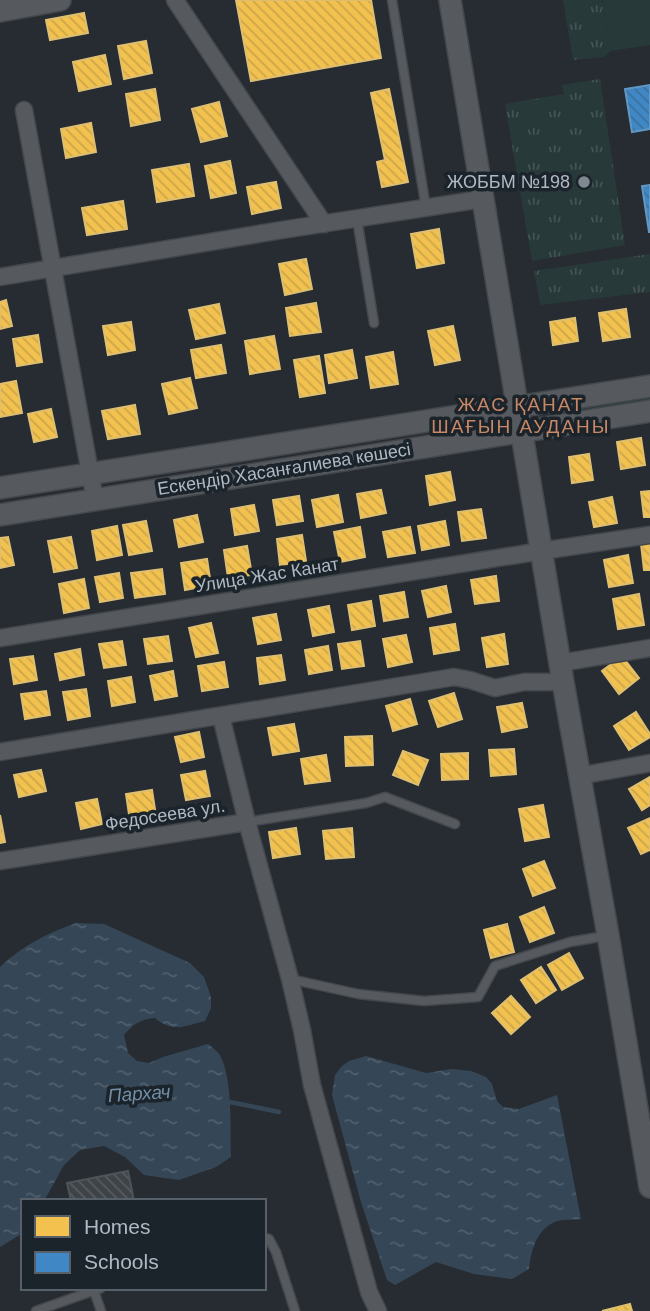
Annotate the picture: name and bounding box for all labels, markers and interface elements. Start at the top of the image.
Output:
place label: ЖОББМ №198 [447,172,570,192]
marker: ЖОББМ №198 [576,174,592,190]
district label: ЖАС ҚАНАТ ШАҒЫН АУДАНЫ [431,394,611,437]
street label: Ескендір Хасанғалиева көшесі [156,439,412,499]
street label: Улица Жас Канат [194,554,340,596]
street label: Федосеева ул. [104,796,226,834]
water label: Пархач [107,1081,171,1106]
legend [21,1199,266,1290]
text: Homes [84,1215,151,1238]
text: Schools [84,1250,159,1273]

